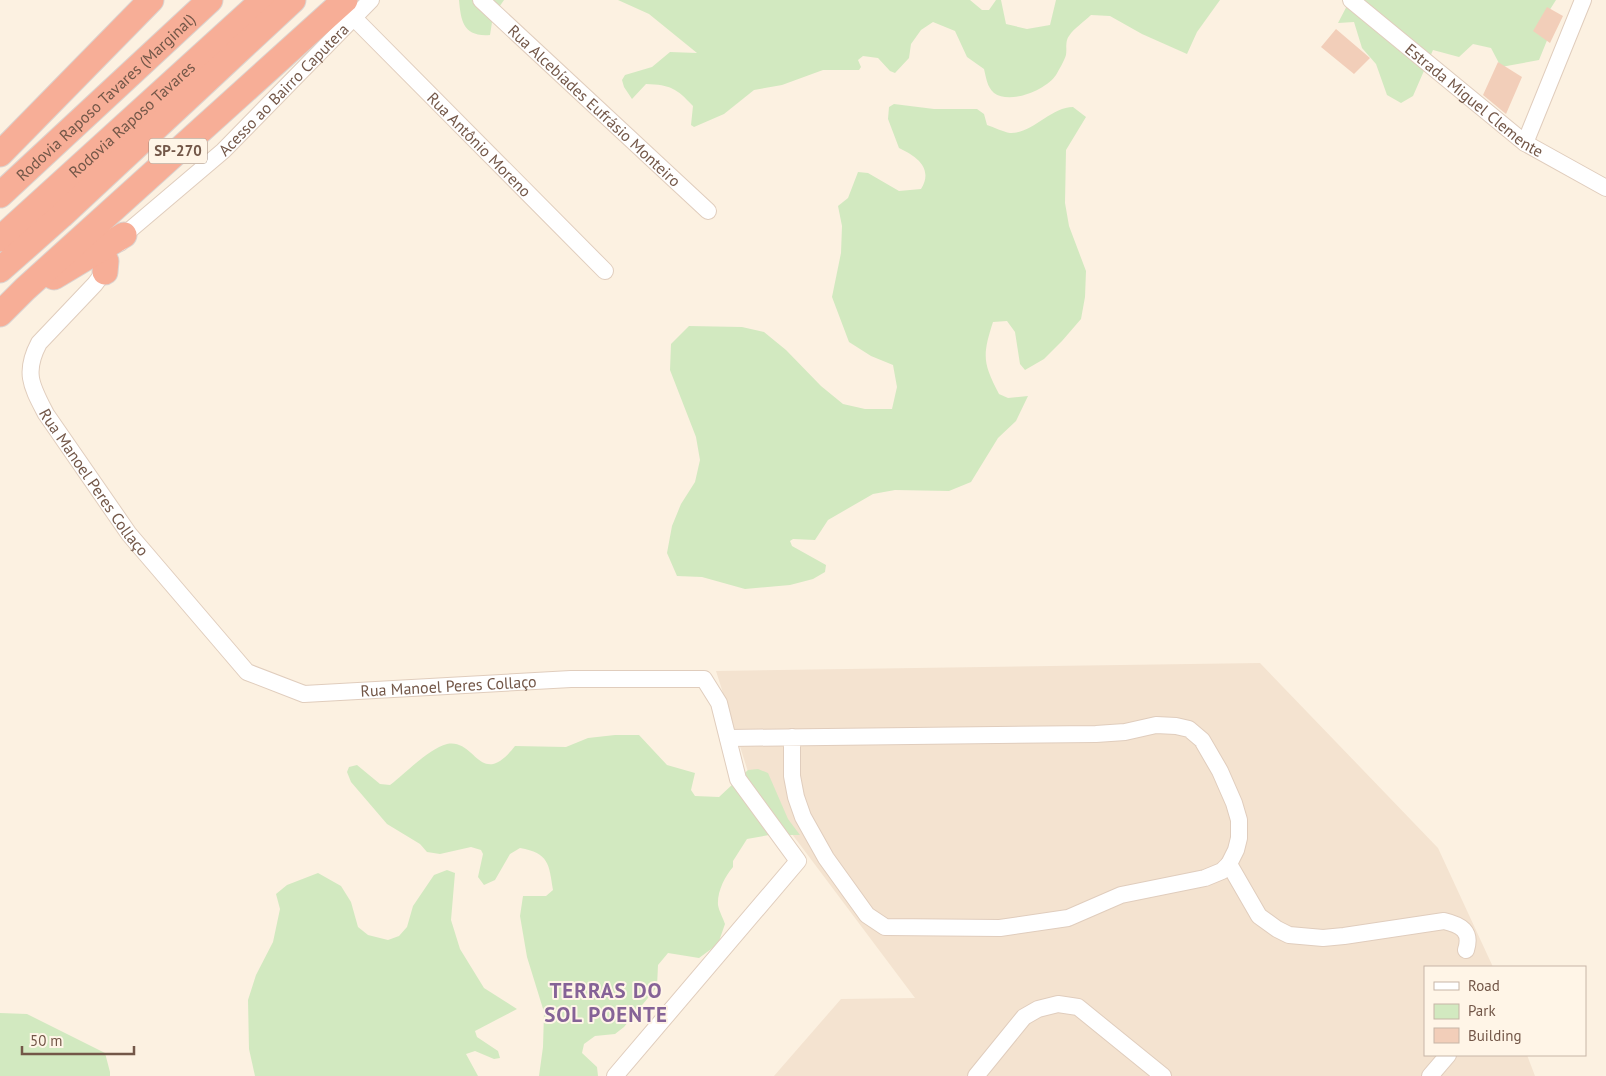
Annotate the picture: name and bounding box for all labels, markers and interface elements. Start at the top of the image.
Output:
street label: Rodovia Raposo Tavares (Marginal) [12,9,198,185]
street label: Acesso ao Bairro Caputera [214,19,353,160]
street label: Rua Alcebíades Eufrásio Monteiro [504,20,685,191]
street label: Estrada Miguel Clemente [1401,39,1547,161]
street label: Rodovia Raposo Tavares [65,58,199,182]
street label: Rua Antônio Moreno [423,88,536,201]
road number: SP-270 [149,138,207,164]
street label: Rua Manoel Peres Collaço [35,405,153,560]
street label: Rua Manoel Peres Collaço [360,671,537,701]
legend [1424,966,1586,1056]
text: Road [1468,976,1500,995]
district label: TERRAS DO SOL POENTE [544,977,668,1028]
text: Park [1468,1001,1496,1020]
scale bar [22,1024,135,1056]
text: Building [1468,1026,1522,1045]
text: 50 m [30,1031,63,1050]

